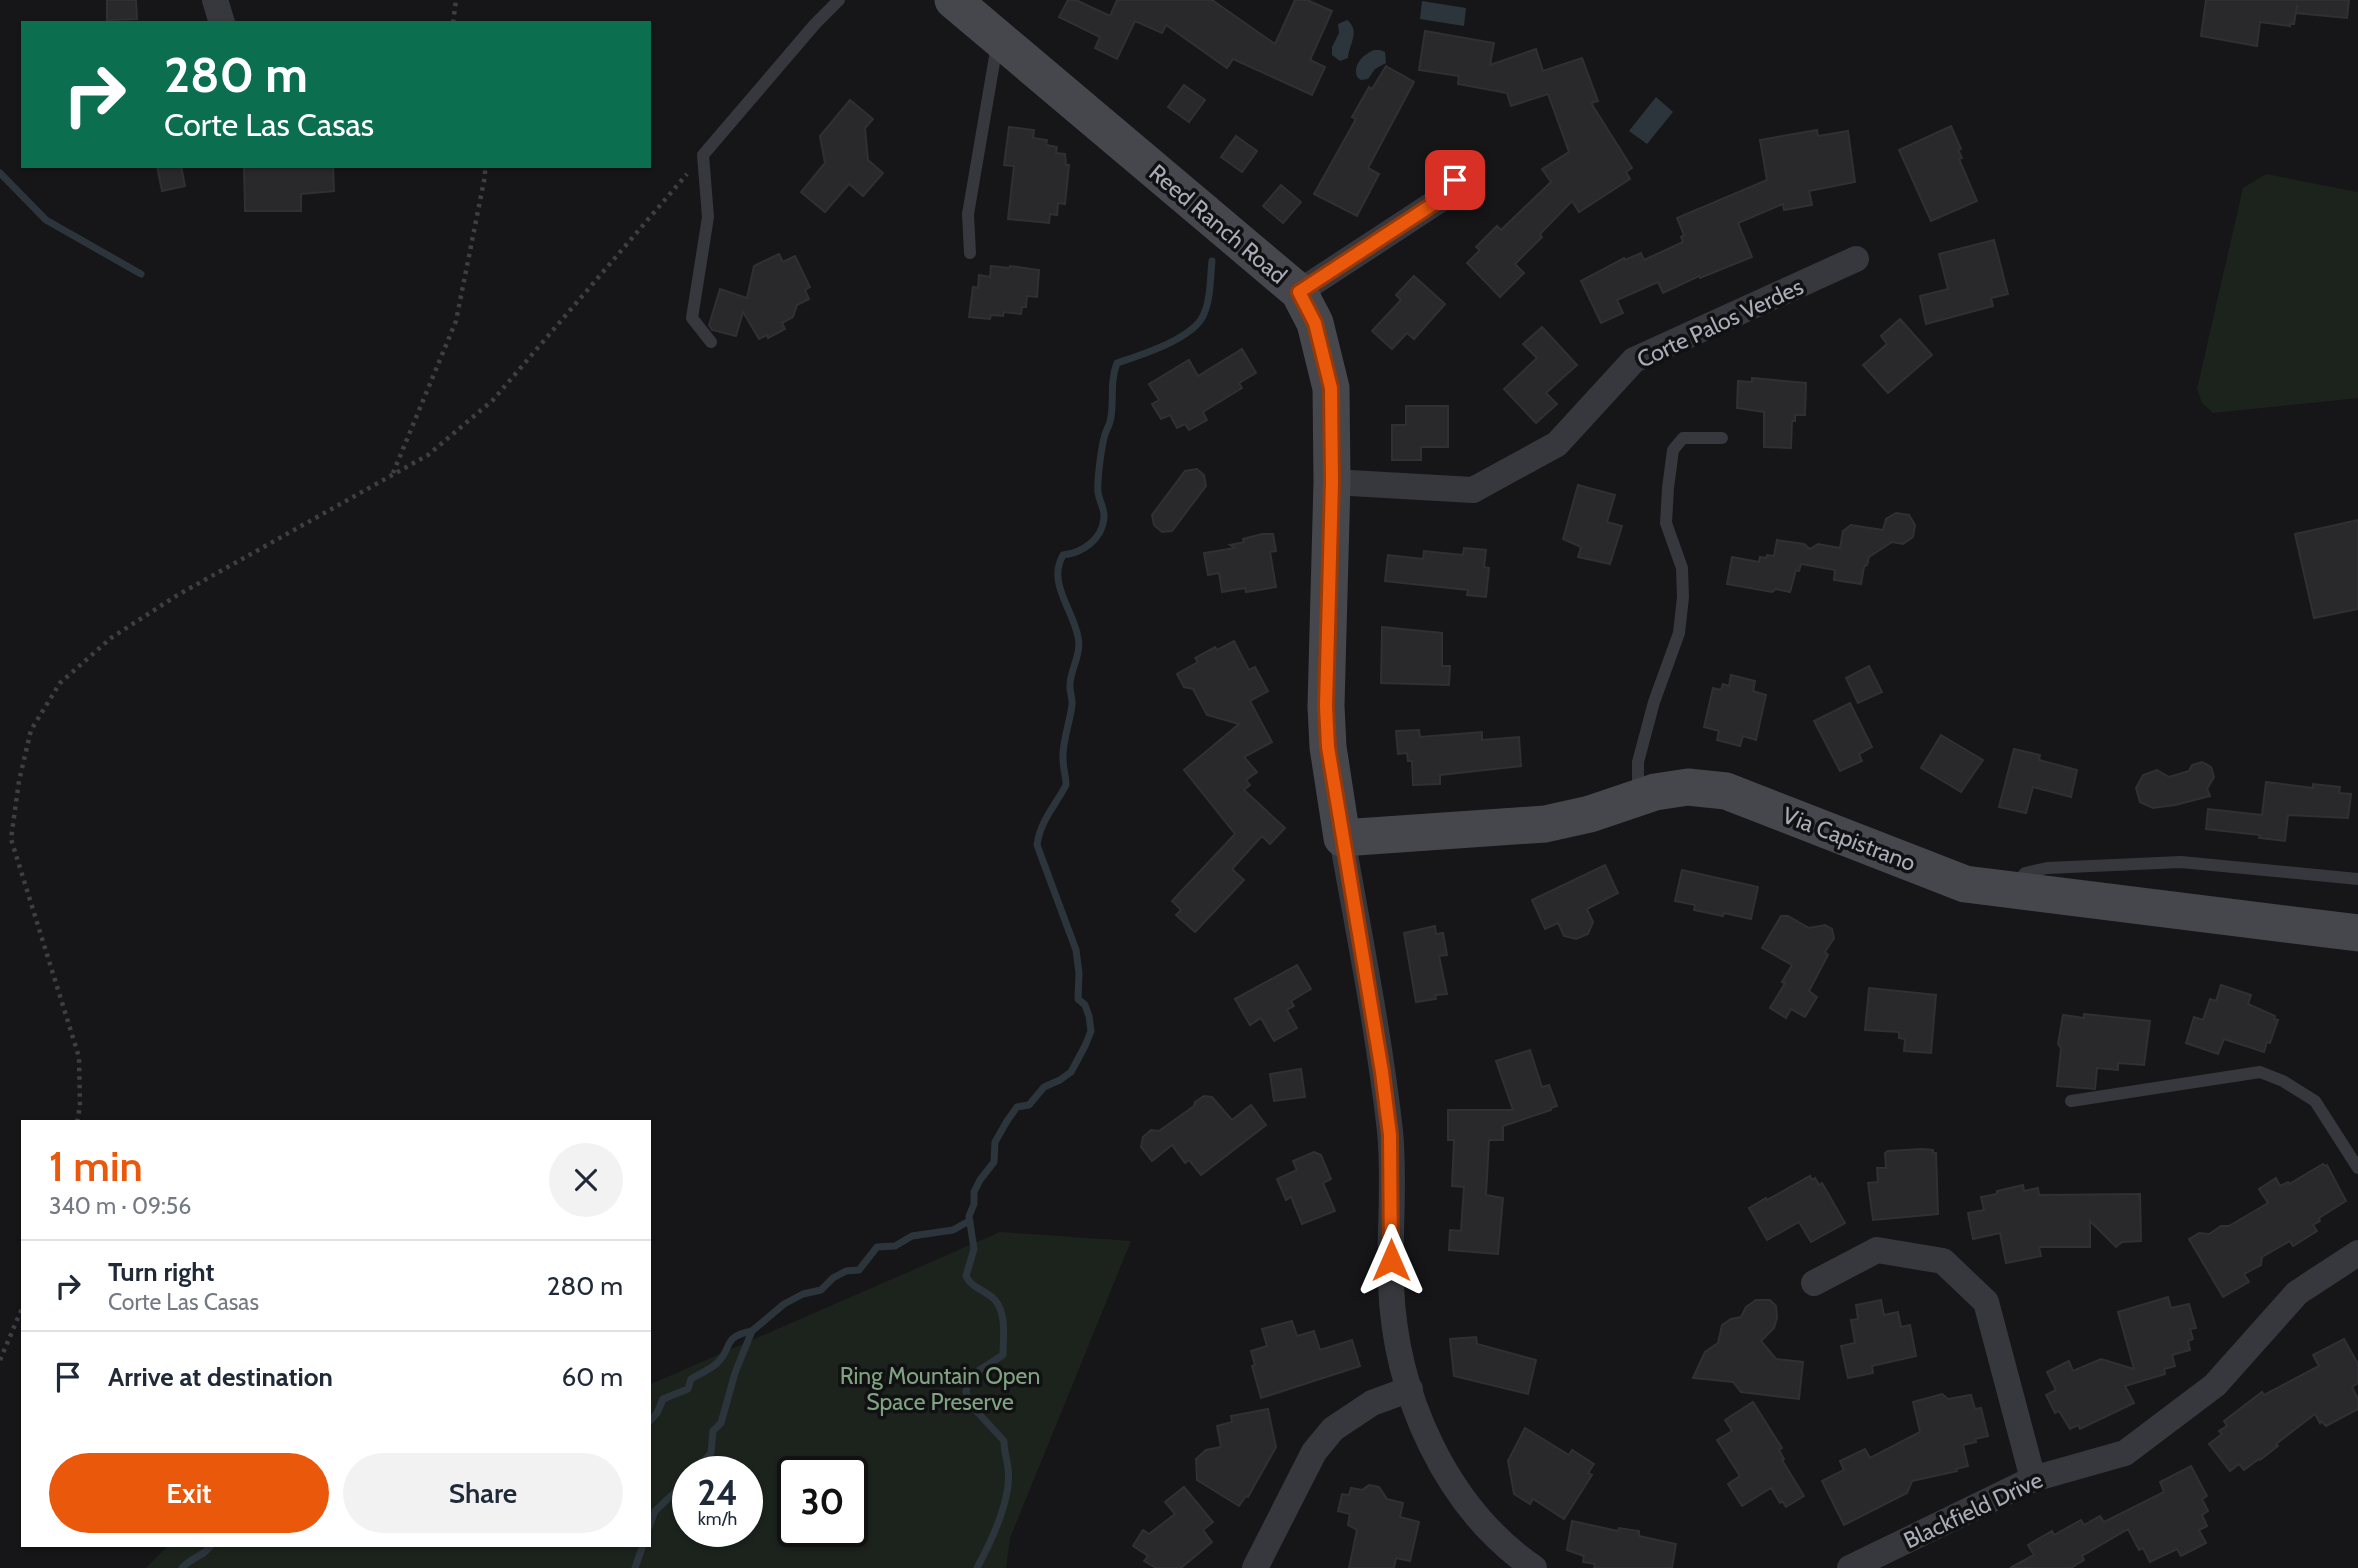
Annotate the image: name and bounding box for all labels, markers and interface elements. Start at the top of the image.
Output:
text: 280 m [164,45,308,104]
icon: right [49,49,140,140]
text: Corte Las Casas [164,105,374,144]
pin [1425,150,1485,210]
street label: Reed Ranch Road [1144,158,1292,290]
icon: arrive [1436,161,1474,199]
street label: Corte Palos Verdes [1632,272,1808,374]
street label: Via Capistrano [1779,801,1919,877]
text: 1 min [49,1140,143,1192]
button: close [549,1143,623,1217]
text: 340 m · 09:56 [49,1192,191,1220]
position arrow [1354,1223,1428,1297]
text: Turn right [108,1256,214,1288]
icon: right [49,1267,87,1305]
text: 280 m [547,1270,623,1302]
text: Corte Las Casas [108,1288,259,1316]
icon: arrive [49,1358,87,1396]
text: Arrive at destination [108,1361,333,1393]
text: 60 m [561,1361,623,1393]
park label: Ring Mountain Open Space Preserve [840,1362,1040,1416]
button: Exit [49,1453,329,1533]
button: Share [343,1453,623,1533]
speed limit sign: 30 [777,1456,868,1547]
street label: Blackfield Drive [1899,1466,2047,1554]
text: 24 [697,1471,738,1514]
text: km/h [698,1508,737,1530]

